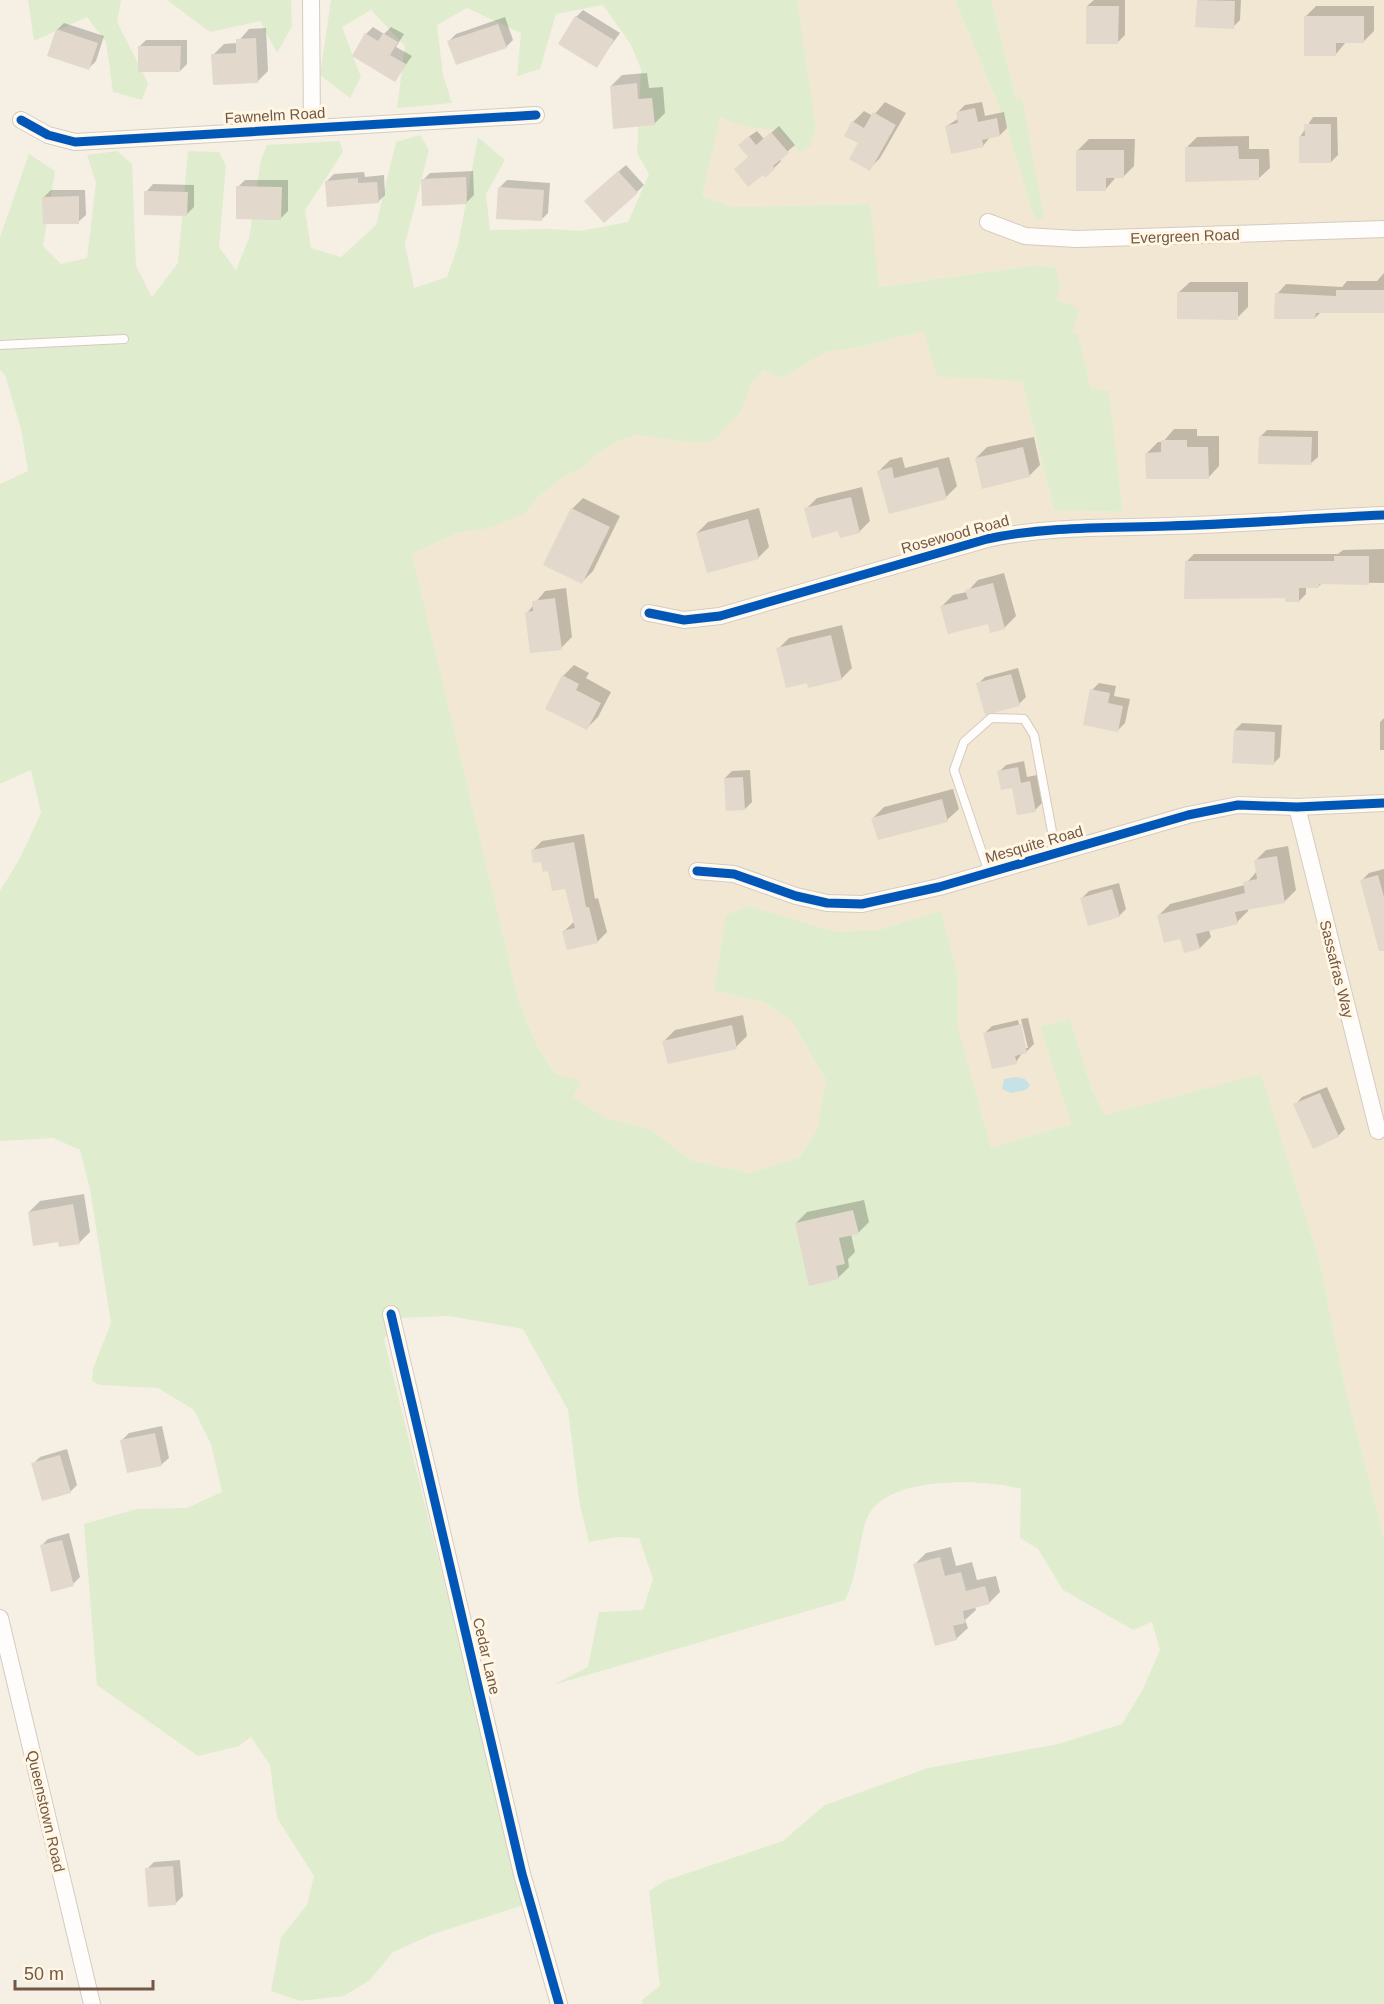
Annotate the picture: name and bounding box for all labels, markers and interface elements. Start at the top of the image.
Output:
street label: Fawnelm Road [224,104,326,126]
street label: Evergreen Road [1130,226,1240,246]
street label: Rosewood Road [899,511,1011,557]
street label: Mesquite Road [983,822,1085,866]
street label: Sassafras Way [1317,918,1358,1020]
street label: Cedar Lane [470,1616,504,1696]
street label: Queenstown Road [24,1749,68,1873]
scale bar [15,1953,153,1991]
text: 50 m [24,1964,64,1984]

